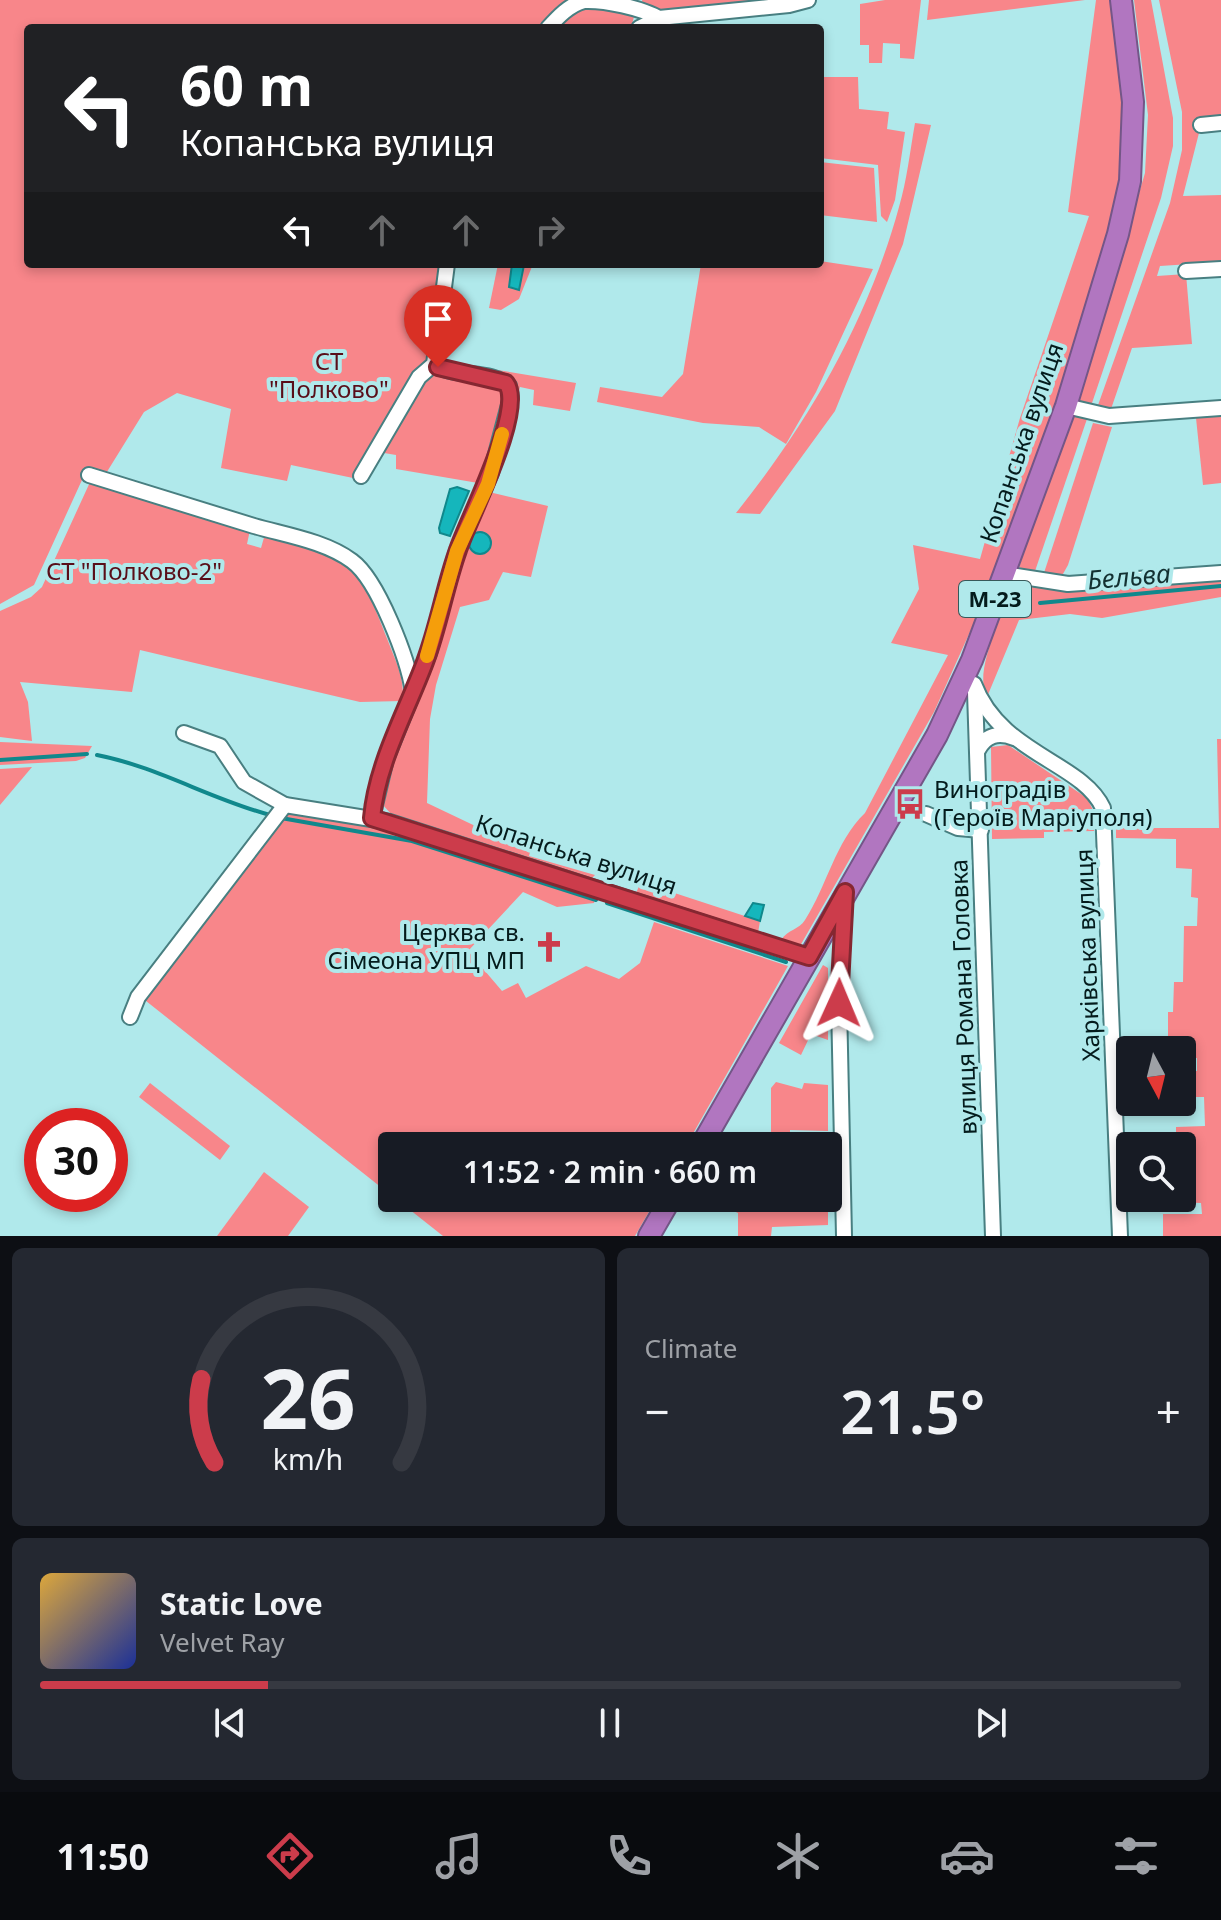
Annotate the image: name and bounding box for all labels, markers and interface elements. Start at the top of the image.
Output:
text: 60 m [180,46,313,122]
icon: left [48,56,152,160]
text: Копанська вулиця [180,118,495,167]
icon: left [276,208,320,252]
icon: ahead [360,208,404,252]
icon: ahead [444,208,488,252]
icon: right [528,208,572,252]
pin [404,285,472,367]
icon: arrive [416,297,460,341]
street label: Копанська вулиця [971,338,1070,547]
park label: СТ "Полково" [269,344,389,405]
park label: СТ "Полково-2" [46,554,222,587]
water label: Бельва [1086,554,1172,598]
road number: М-23 [959,581,1031,617]
place label: Виноградів (Героїв Маріуполя) [934,772,1153,833]
bus stop icon: Виноградів (Героїв Маріуполя) [893,787,927,821]
street label: Копанська вулиця [472,805,681,902]
street label: Харківська вулиця [1066,848,1107,1062]
street label: вулиця Романа Головка [941,859,984,1135]
place label: Церква св. Сімеона УПЦ МП [327,915,525,976]
church icon: Церква св. Сімеона УПЦ МП [532,930,566,964]
position arrow [797,961,881,1045]
north arrow [1116,1036,1196,1116]
map controls [1116,1036,1196,1212]
speed limit sign: 30 [24,1108,128,1212]
button: search [1116,1132,1196,1212]
text: 11:52 · 2 min · 660 m [463,1151,757,1192]
text: Climate [645,1330,737,1366]
text: 26 [261,1340,356,1453]
text: 21.5° [840,1370,985,1452]
text: − [645,1381,670,1441]
text: + [1156,1381,1181,1441]
text: km/h [273,1439,343,1478]
text: Static Love [160,1583,323,1624]
text: Velvet Ray [160,1624,285,1660]
icon: previous [208,1701,252,1745]
icon: pause [588,1701,632,1745]
icon: next [969,1701,1013,1745]
icon: directions [262,1828,318,1884]
icon: music [431,1828,487,1884]
icon: phone [601,1828,657,1884]
icon: climate [770,1828,826,1884]
icon: car [939,1828,995,1884]
icon: filters [1108,1828,1164,1884]
text: 11:50 [57,1832,149,1881]

